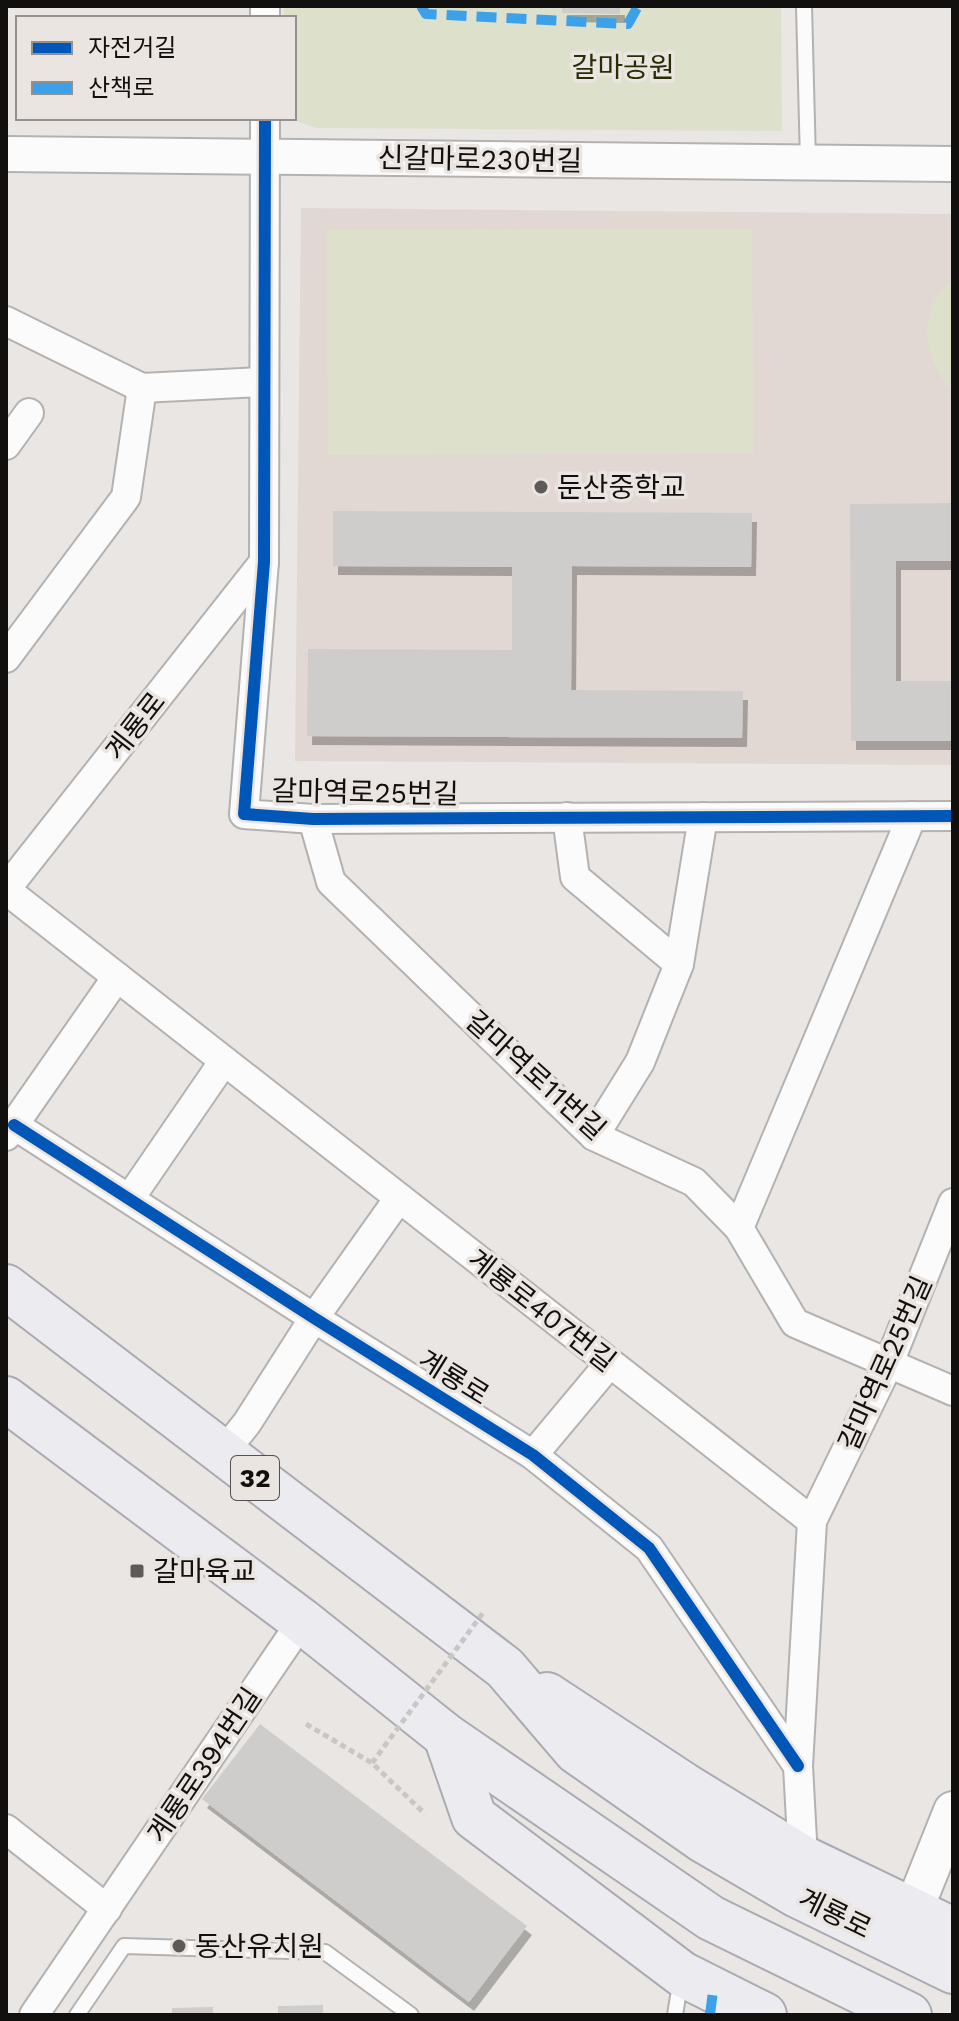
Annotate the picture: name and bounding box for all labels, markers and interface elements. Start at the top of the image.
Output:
legend [16,16,296,120]
text: 자전거길 [88,34,176,62]
park label: 갈마공원 [571,51,675,84]
text: 산책로 [88,74,154,102]
street label: 신갈마로230번길 [377,141,583,178]
place label: 둔산중학교 [557,471,686,504]
marker: 둔산중학교 [532,478,550,496]
street label: 계룡로 [99,686,172,767]
street label: 갈마역로25번길 [271,774,459,811]
street label: 갈마역로11번길 [459,1004,612,1147]
street label: 계룡로407번길 [461,1242,622,1378]
street label: 갈마역로25번길 [832,1271,939,1455]
street label: 계룡로 [412,1343,495,1412]
road number: 32 [231,1456,279,1500]
place label: 갈마육교 [153,1555,256,1588]
marker: 갈마육교 [128,1562,146,1580]
street label: 계룡로394번길 [141,1682,268,1849]
street label: 계룡로 [793,1882,877,1945]
place label: 동산유치원 [195,1930,324,1963]
marker: 동산유치원 [170,1937,188,1955]

